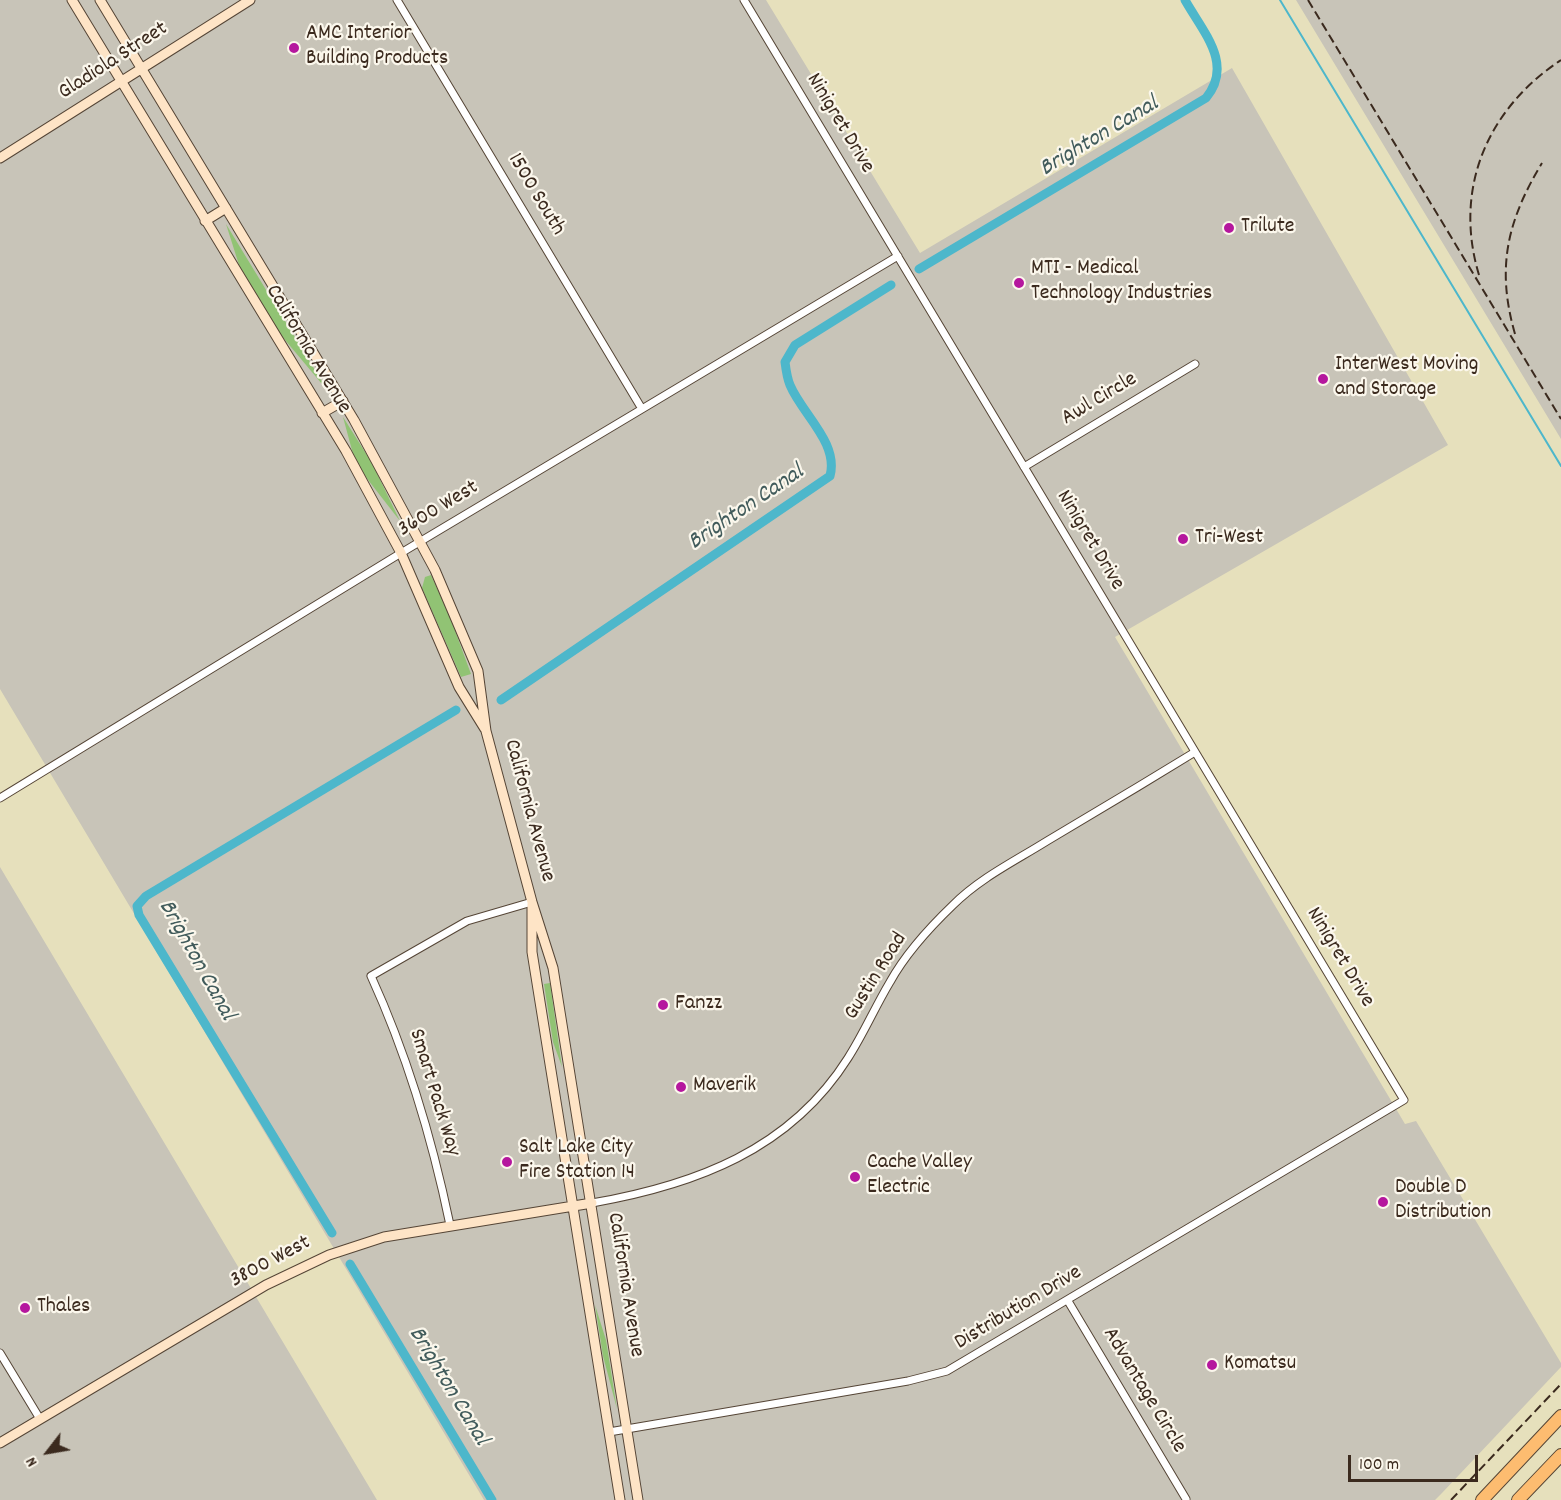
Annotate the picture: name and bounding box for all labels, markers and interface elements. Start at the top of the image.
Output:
street label: Gladiola Street [54,17,174,107]
place label: AMC Interior Building Products [306,22,448,74]
marker: AMC Interior Building Products [287,41,301,55]
street label: Ninigret Drive [799,69,879,179]
water label: Brighton Canal [1035,91,1165,185]
street label: 1500 South [500,149,570,241]
place label: Trilute [1241,215,1295,241]
marker: Trilute [1222,221,1236,235]
place label: MTI - Medical Technology Industries [1031,257,1212,308]
marker: MTI - Medical Technology Industries [1012,276,1026,290]
street label: California Avenue [258,281,356,419]
place label: InterWest Moving and Storage [1335,353,1478,404]
street label: Awl Circle [1058,367,1142,433]
marker: InterWest Moving and Storage [1316,372,1330,386]
water label: Brighton Canal [684,460,810,558]
street label: 3600 West [394,476,484,544]
street label: Ninigret Drive [1049,486,1129,596]
place label: Tri-West [1195,526,1263,552]
marker: Tri-West [1176,532,1190,546]
street label: California Avenue [496,737,560,885]
water label: Brighton Canal [150,896,240,1026]
street label: Ninigret Drive [1299,903,1379,1013]
street label: Gustin Road [840,928,914,1026]
place label: Fanzz [675,992,722,1018]
marker: Fanzz [656,998,670,1012]
street label: Smart Pack Way [401,1026,465,1160]
place label: Maverik [693,1074,756,1100]
marker: Maverik [674,1080,688,1094]
place label: Salt Lake City Fire Station 14 [519,1136,635,1188]
place label: Cache Valley Electric [867,1151,972,1202]
marker: Salt Lake City Fire Station 14 [500,1155,514,1169]
marker: Cache Valley Electric [848,1170,862,1184]
place label: Double D Distribution [1395,1176,1491,1228]
marker: Double D Distribution [1376,1195,1390,1209]
street label: California Avenue [600,1211,648,1359]
street label: 3800 West [226,1231,316,1295]
street label: Distribution Drive [951,1261,1087,1357]
place label: Thales [37,1295,90,1321]
marker: Thales [18,1301,32,1315]
water label: Brighton Canal [400,1322,494,1452]
street label: Advantage Circle [1095,1324,1191,1458]
place label: Komatsu [1224,1352,1296,1378]
marker: Komatsu [1205,1358,1219,1372]
north arrow [18,1422,78,1482]
scale bar [1351,1443,1482,1481]
text: N [20,1452,44,1471]
text: 100 m [1359,1453,1399,1478]

